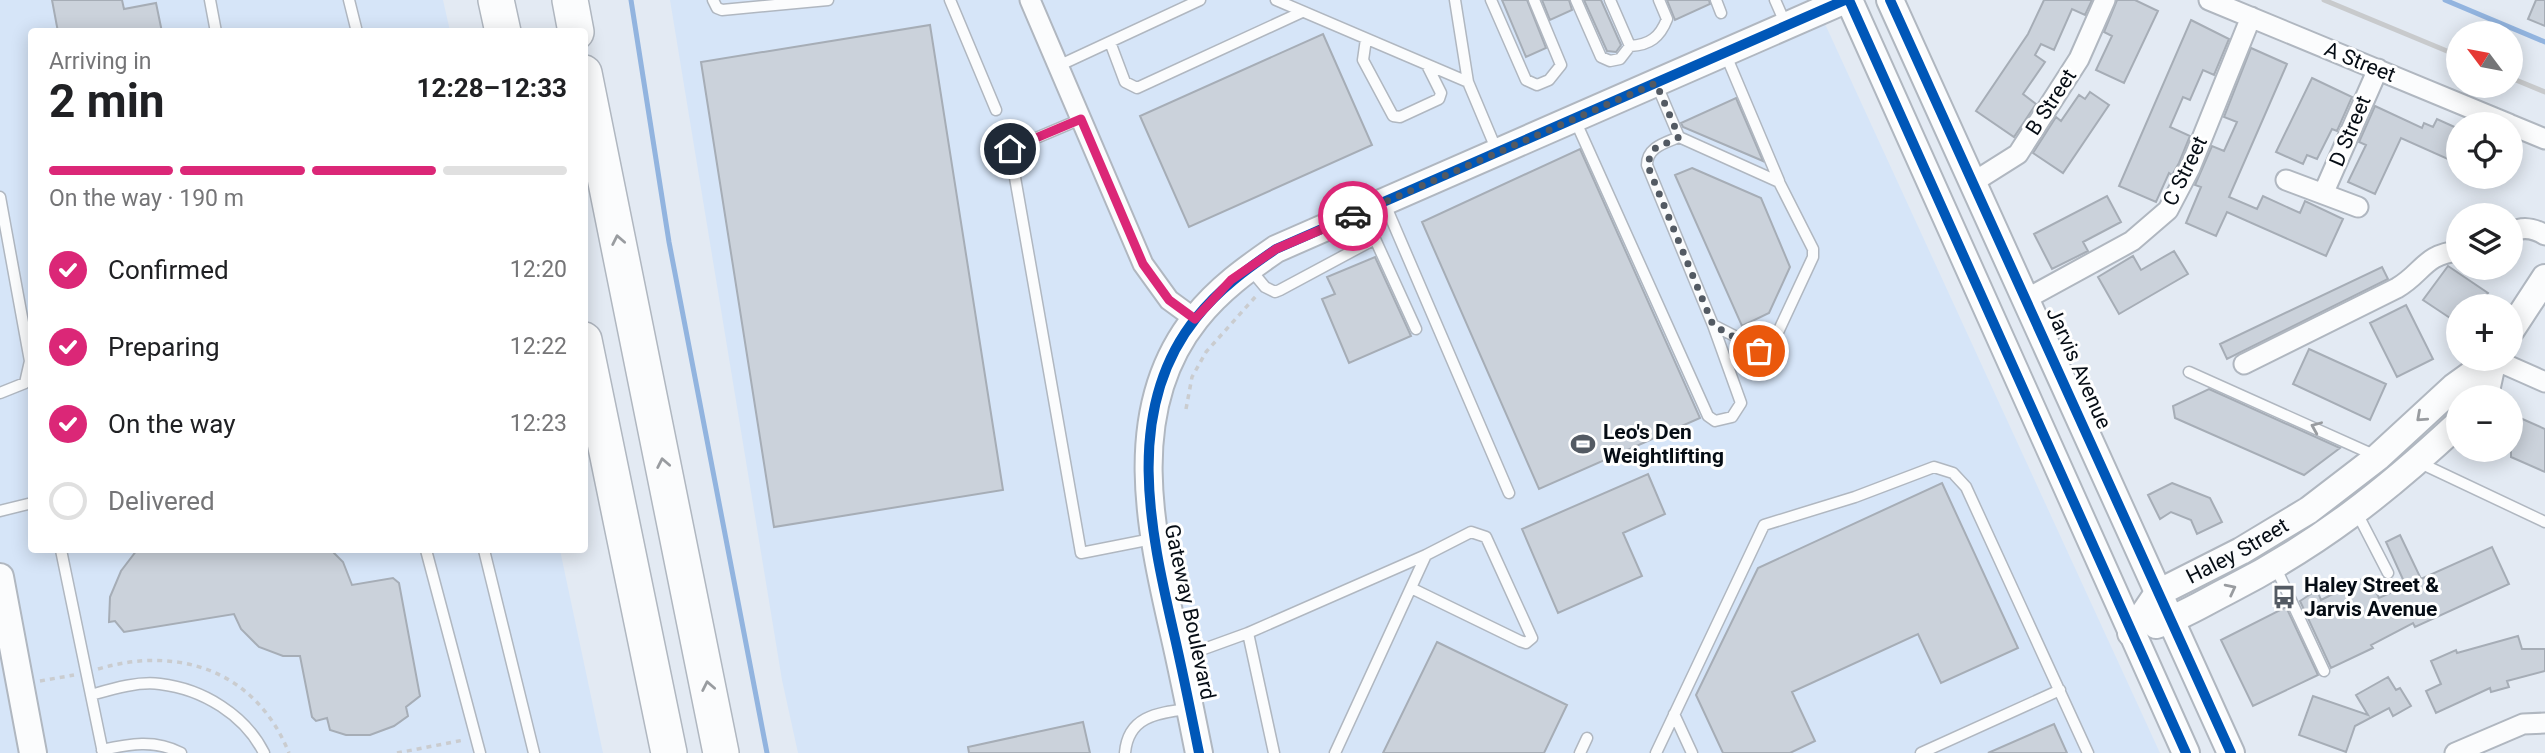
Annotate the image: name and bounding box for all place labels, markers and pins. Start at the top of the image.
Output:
pin [980,119,1040,179]
pin [1729,321,1789,381]
place label: Leo's Den Weightlifting [1603,420,1724,468]
sports icon: Leo's Den Weightlifting [1569,430,1597,458]
place label: Haley Street & Jarvis Avenue [2304,573,2439,621]
bus stop icon: Haley Street & Jarvis Avenue [2270,583,2298,611]

